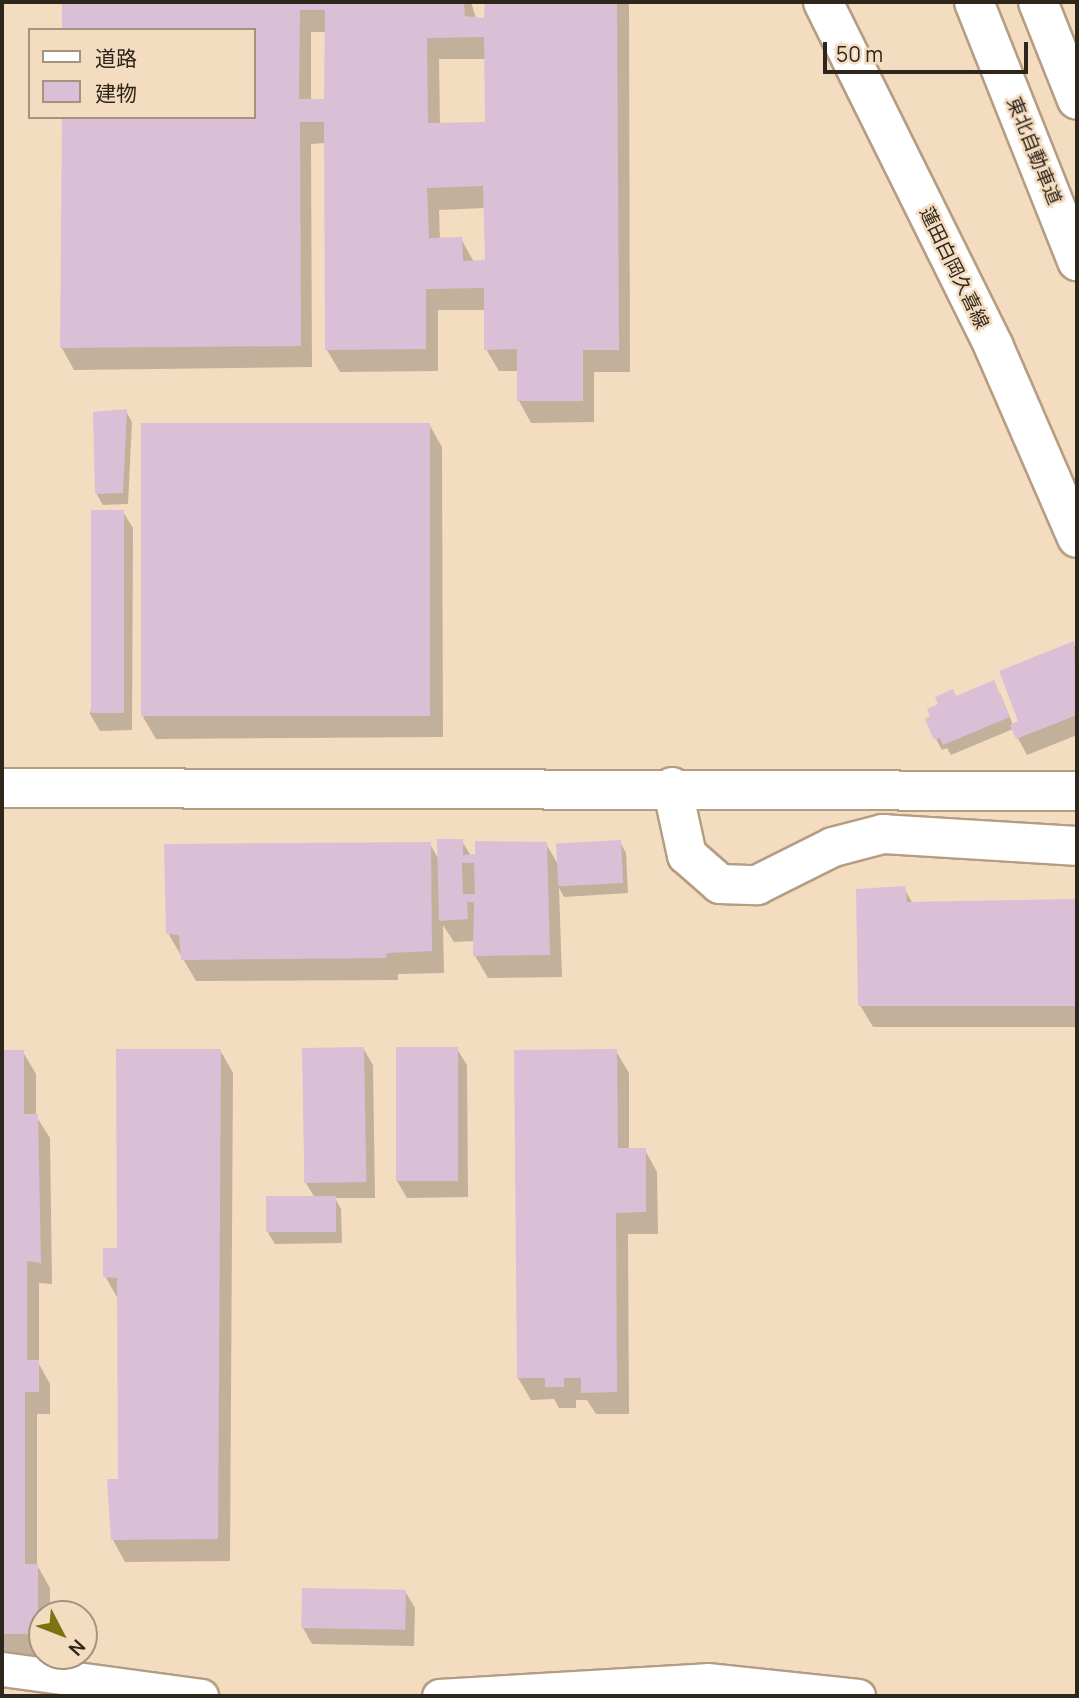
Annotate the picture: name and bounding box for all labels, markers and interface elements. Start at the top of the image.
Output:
legend [28,28,256,119]
scale bar [827,28,1032,72]
text: 50 m [836,40,883,68]
text: 道路 [95,44,137,72]
text: 建物 [95,79,137,107]
street label: 東北自動車道 [1002,94,1066,208]
street label: 蓮田白岡久喜線 [915,203,993,333]
north arrow [28,1600,98,1670]
text: N [63,1634,91,1661]

